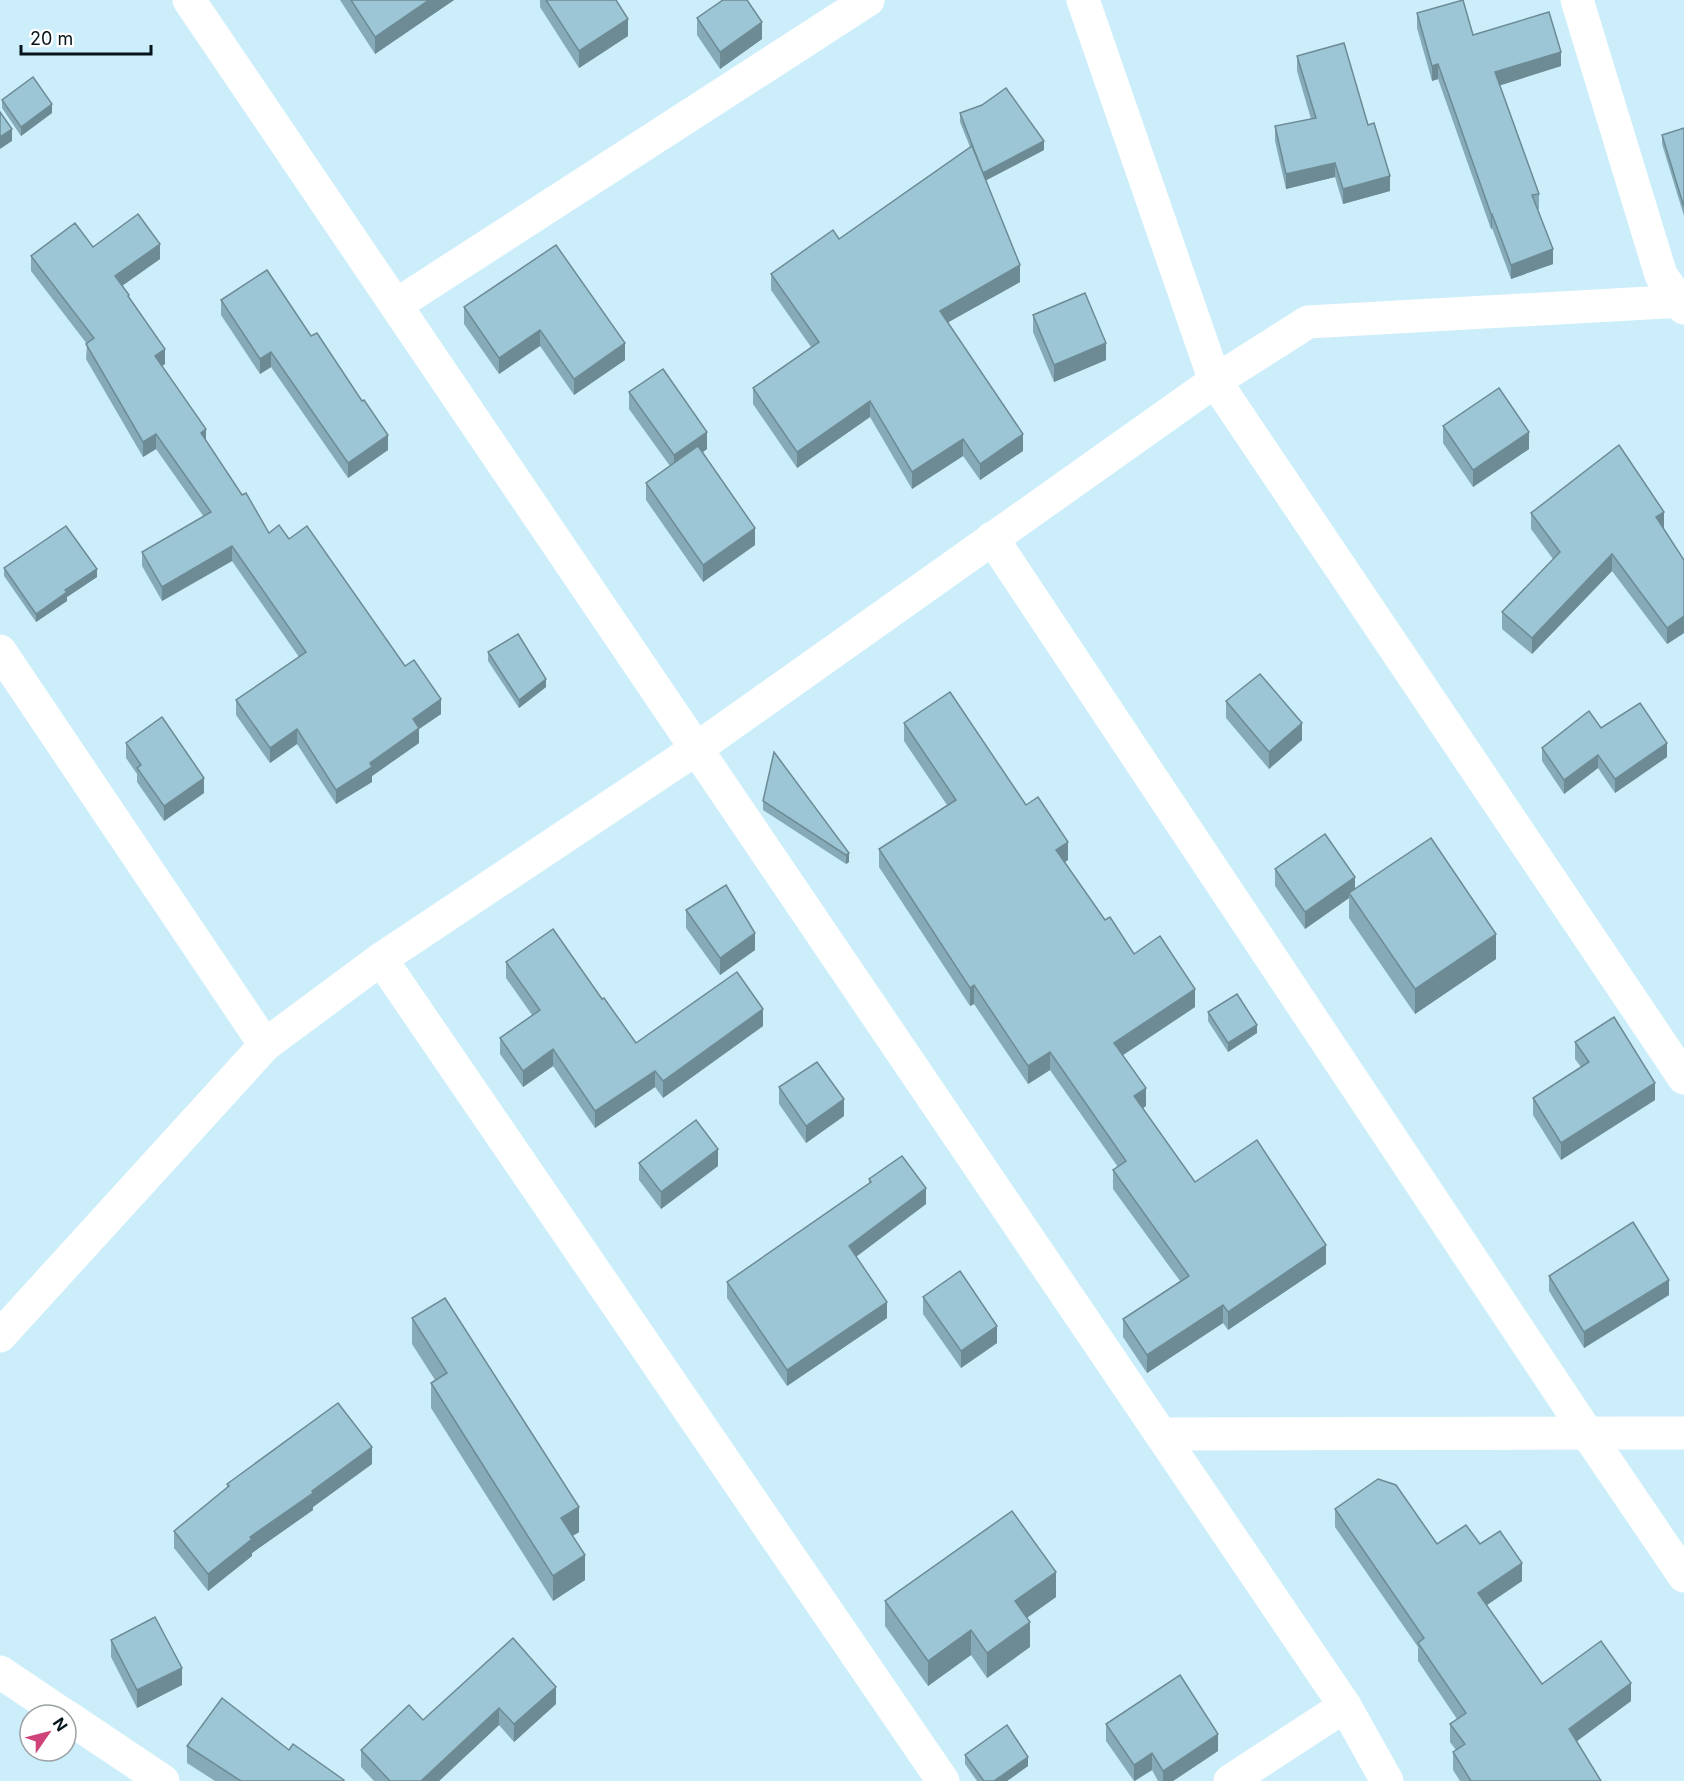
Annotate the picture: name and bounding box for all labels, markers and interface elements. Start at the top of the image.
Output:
scale bar [21,18,152,56]
text: 20 m [30,28,73,49]
north arrow [18,1703,78,1763]
text: N [49,1714,72,1735]

